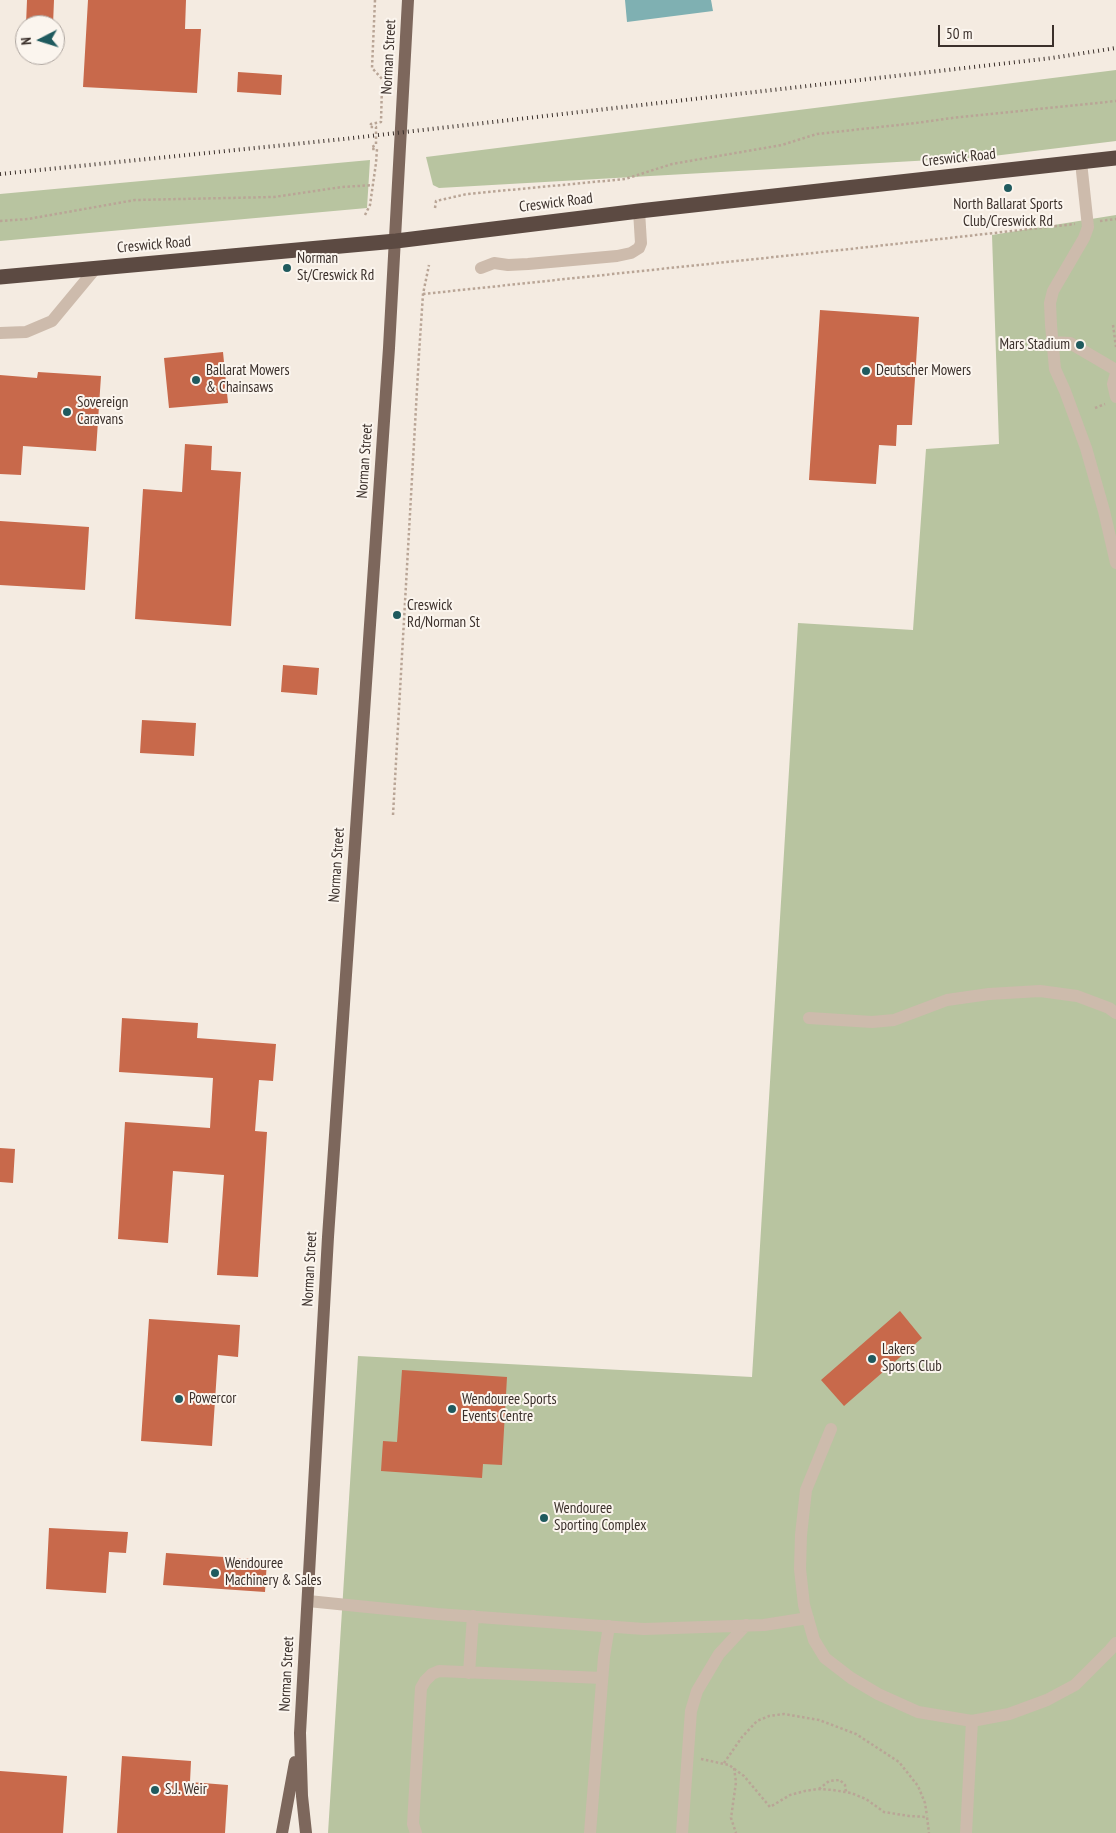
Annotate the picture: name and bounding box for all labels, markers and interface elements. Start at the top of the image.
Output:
north arrow [15,15,65,65]
scale bar [941,15,1057,47]
street label: Norman Street [378,19,400,95]
text: 50 m [946,24,972,43]
text: N [17,37,35,46]
street label: Creswick Road [921,145,997,171]
marker: North Ballarat Sports Club/Creswick Rd [1002,182,1014,194]
street label: Creswick Road [518,190,594,216]
place label: North Ballarat Sports Club/Creswick Rd [953,196,1063,231]
street label: Creswick Road [116,233,192,257]
place label: Norman St/Creswick Rd [297,250,374,285]
marker: Norman St/Creswick Rd [281,262,293,274]
place label: Mars Stadium [1000,336,1070,354]
marker: Mars Stadium [1074,339,1086,351]
place label: Ballarat Mowers & Chainsaws [206,362,289,397]
place label: Deutscher Mowers [876,362,971,380]
marker: Deutscher Mowers [860,365,872,377]
marker: Ballarat Mowers & Chainsaws [190,374,202,386]
place label: Sovereign Caravans [77,394,128,429]
marker: Sovereign Caravans [61,406,73,418]
street label: Norman Street [353,423,377,499]
place label: Creswick Rd/Norman St [407,597,480,632]
marker: Creswick Rd/Norman St [391,609,403,621]
street label: Norman Street [325,827,349,903]
street label: Norman Street [299,1231,321,1307]
place label: Lakers Sports Club [882,1341,942,1376]
marker: Lakers Sports Club [866,1353,878,1365]
place label: Powercor [189,1390,236,1408]
place label: Wendouree Sports Events Centre [462,1391,556,1426]
marker: Powercor [173,1393,185,1405]
marker: Wendouree Sports Events Centre [446,1403,458,1415]
place label: Wendouree Sporting Complex [554,1500,646,1535]
marker: Wendouree Sporting Complex [538,1512,550,1524]
place label: Wendouree Machinery & Sales [225,1555,322,1590]
marker: Wendouree Machinery & Sales [209,1567,221,1579]
street label: Norman Street [276,1636,298,1712]
place label: S.J. Weir [165,1781,207,1799]
marker: S.J. Weir [149,1784,161,1796]

